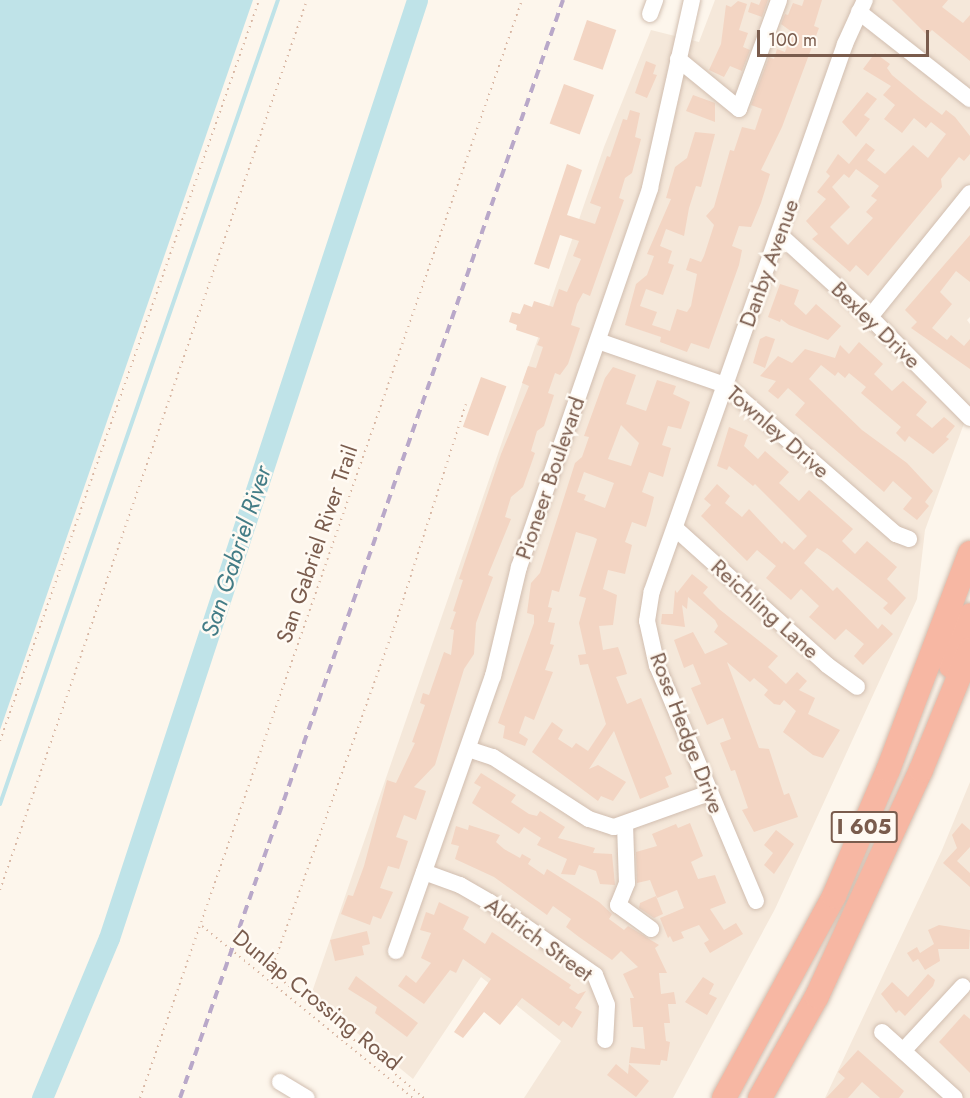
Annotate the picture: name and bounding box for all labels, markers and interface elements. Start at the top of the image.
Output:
scale bar [760,18,932,56]
text: 100 m [768,27,817,53]
street label: Danby Avenue [734,195,804,331]
street label: Bexley Drive [826,276,926,374]
street label: Townley Drive [721,380,835,484]
street label: Pioneer Boulevard [510,393,590,563]
street label: San Gabriel River Trail [271,442,363,646]
water label: San Gabriel River [195,462,277,640]
street label: Reichling Lane [706,554,824,664]
street label: Rose Hedge Drive [644,649,730,817]
road number: I 605 [830,809,898,845]
street label: Aldrich Street [480,891,598,987]
street label: Dunlap Crossing Road [228,924,406,1076]

